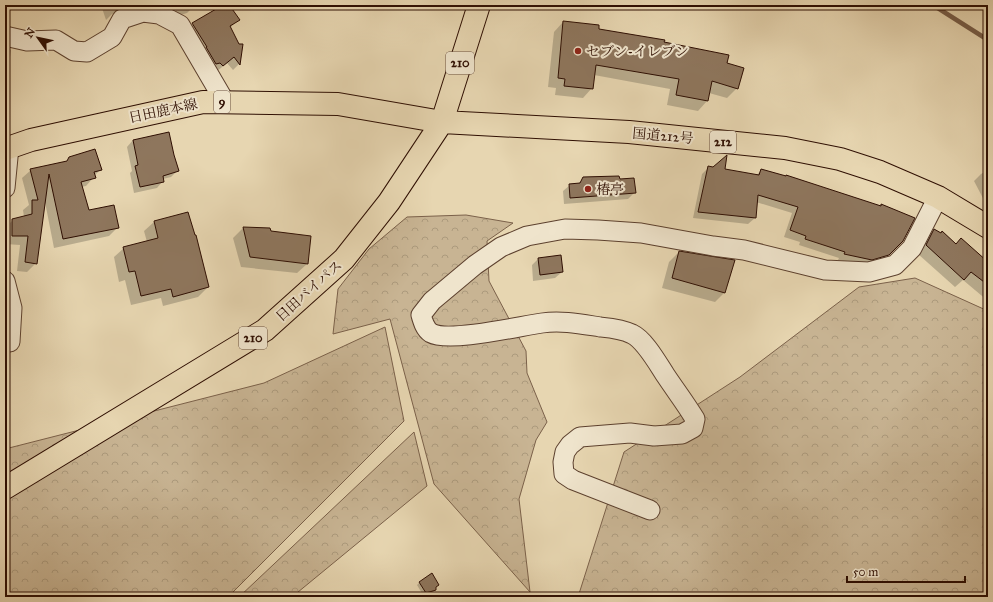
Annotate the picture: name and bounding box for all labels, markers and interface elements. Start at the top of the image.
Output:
north arrow [18,18,58,58]
text: N [22,25,38,40]
place label: セブン-イレブン [586,43,689,60]
marker: セブン-イレブン [573,46,583,56]
road number: 210 [446,52,474,74]
road number: 9 [214,91,230,113]
street label: 日田鹿本線 [127,95,199,127]
street label: 国道212号 [632,125,694,147]
road number: 212 [710,131,736,153]
place label: 椿亭 [596,181,624,198]
marker: 椿亭 [583,184,593,194]
street label: 日田バイパス [272,257,346,325]
road number: 210 [239,327,267,349]
scale bar [847,558,965,584]
text: 50 m [853,565,878,579]

